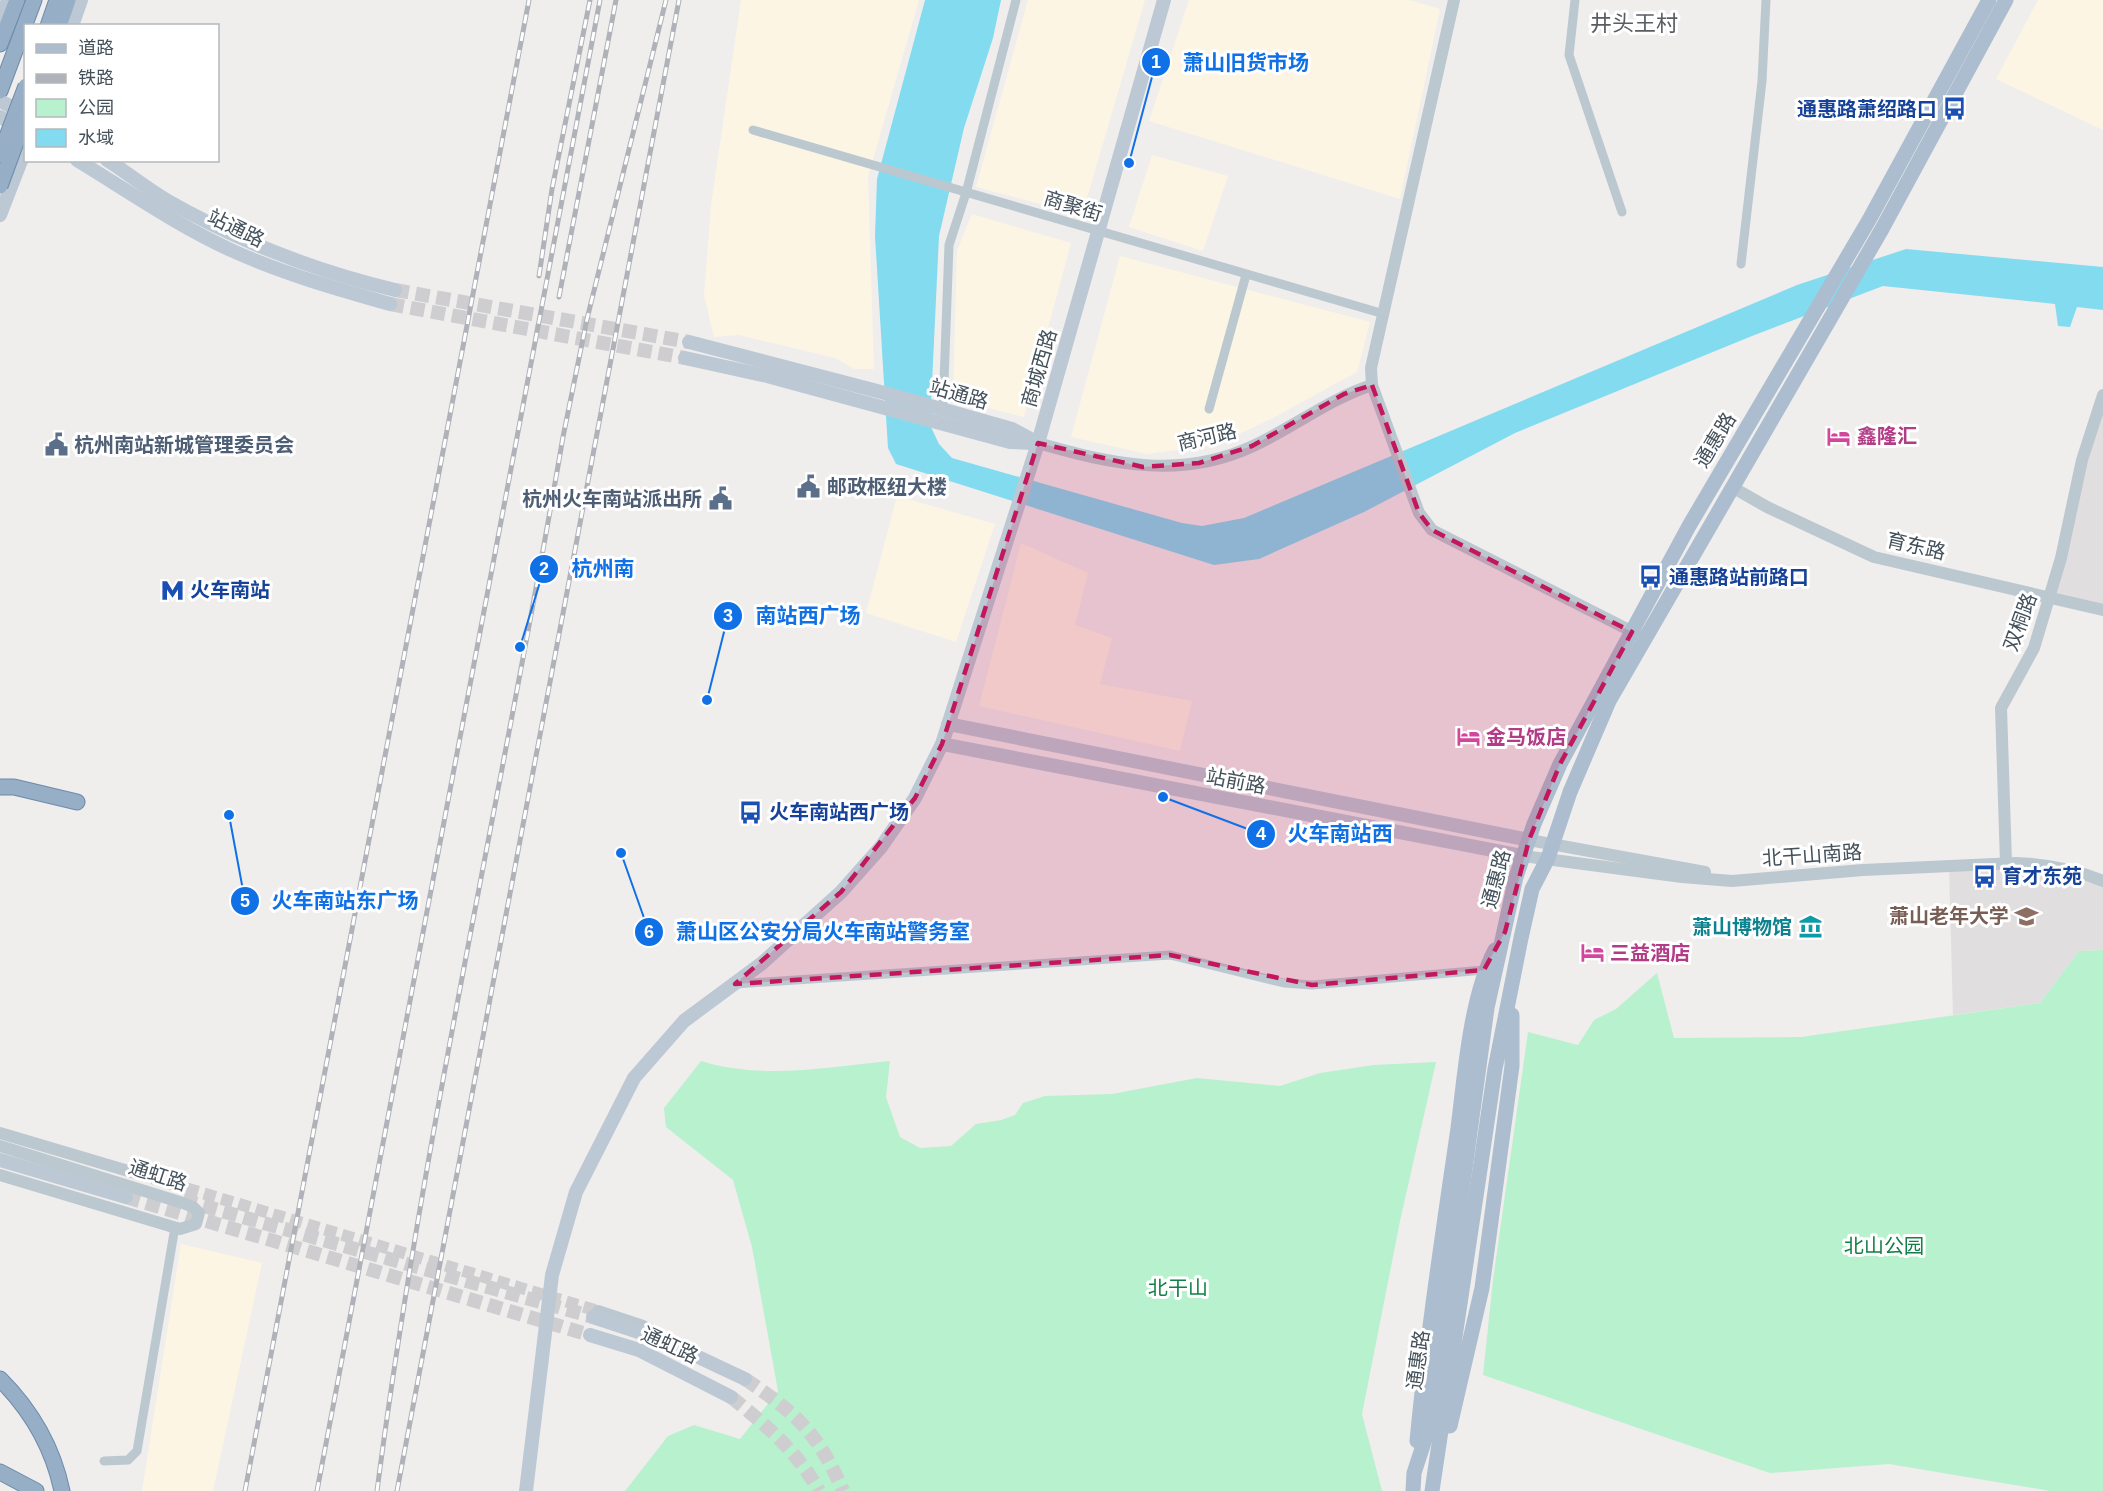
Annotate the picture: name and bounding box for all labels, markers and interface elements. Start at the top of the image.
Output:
district label: 井头王村 [1590,11,1678,36]
legend [24,24,219,162]
text: 道路 [78,38,114,58]
callout: 萧山旧货市场 [1141,43,1321,82]
text: 萧山旧货市场 [1183,51,1309,74]
text: 1 [1151,52,1161,72]
text: 铁路 [78,68,114,88]
bus stop icon: 通惠路萧绍路口 [1942,96,1968,122]
text: 公园 [78,98,114,118]
place label: 通惠路萧绍路口 [1797,98,1937,120]
text: 水域 [78,128,114,148]
street label: 商聚街 [1041,187,1105,225]
street label: 站通路 [204,205,268,251]
street label: 商城西路 [1017,327,1061,409]
street label: 站通路 [927,375,991,413]
street label: 通惠路 [1690,409,1740,471]
street label: 商河路 [1175,420,1239,454]
hotel icon: 鑫隆汇 [1826,423,1852,449]
place label: 鑫隆汇 [1857,425,1917,447]
public building icon: 杭州南站新城管理委员会 [43,432,69,458]
place label: 杭州南站新城管理委员会 [74,434,294,456]
public building icon: 邮政枢纽大楼 [796,474,822,500]
place label: 邮政枢纽大楼 [827,476,947,498]
public building icon: 杭州火车南站派出所 [707,486,733,512]
place label: 杭州火车南站派出所 [522,488,702,510]
street label: 育东路 [1884,529,1948,563]
callout: 杭州南 [529,549,646,588]
text: 杭州南 [572,557,635,580]
text: 2 [539,559,549,579]
bus stop icon: 通惠路站前路口 [1638,564,1664,590]
place label: 通惠路站前路口 [1669,566,1809,588]
metro station icon: 火车南站 [159,577,185,603]
place label: 火车南站 [190,579,270,601]
street label: 双桐路 [1999,590,2041,654]
callout: 南站西广场 [713,596,872,635]
text: 南站西广场 [756,604,861,627]
text: 3 [723,606,733,626]
hotel icon: 金马饭店 [1455,724,1481,750]
place label: 金马饭店 [1486,726,1566,748]
street label: 站前路 [1204,764,1268,798]
bus stop icon: 火车南站西广场 [738,799,764,825]
place label: 火车南站西广场 [769,801,909,823]
callout: 火车南站西 [1246,814,1405,853]
text: 火车南站西 [1288,822,1393,845]
text: 4 [1256,824,1266,844]
street label: 北干山南路 [1761,841,1863,869]
street label: 通惠路 [1478,847,1514,911]
bus stop icon: 育才东苑 [1971,863,1997,889]
place label: 育才东苑 [2002,865,2082,887]
callout: 火车南站东广场 [230,881,431,920]
text: 火车南站东广场 [272,889,419,912]
text: 5 [240,891,250,911]
school or university icon: 萧山老年大学 [2014,903,2040,929]
place label: 萧山老年大学 [1889,905,2009,927]
callout: 萧山区公安分局火车南站警务室 [634,912,982,951]
museum icon: 萧山博物馆 [1797,914,1823,940]
place label: 萧山博物馆 [1692,916,1792,938]
text: 萧山区公安分局火车南站警务室 [676,920,970,943]
text: 6 [644,922,654,942]
hotel icon: 三益酒店 [1579,940,1605,966]
place label: 三益酒店 [1610,942,1690,964]
street label: 通虹路 [126,1155,190,1195]
park label: 北山公园 [1844,1235,1924,1257]
park label: 北干山 [1148,1277,1208,1299]
street label: 通虹路 [638,1322,702,1368]
street label: 通惠路 [1403,1329,1433,1391]

